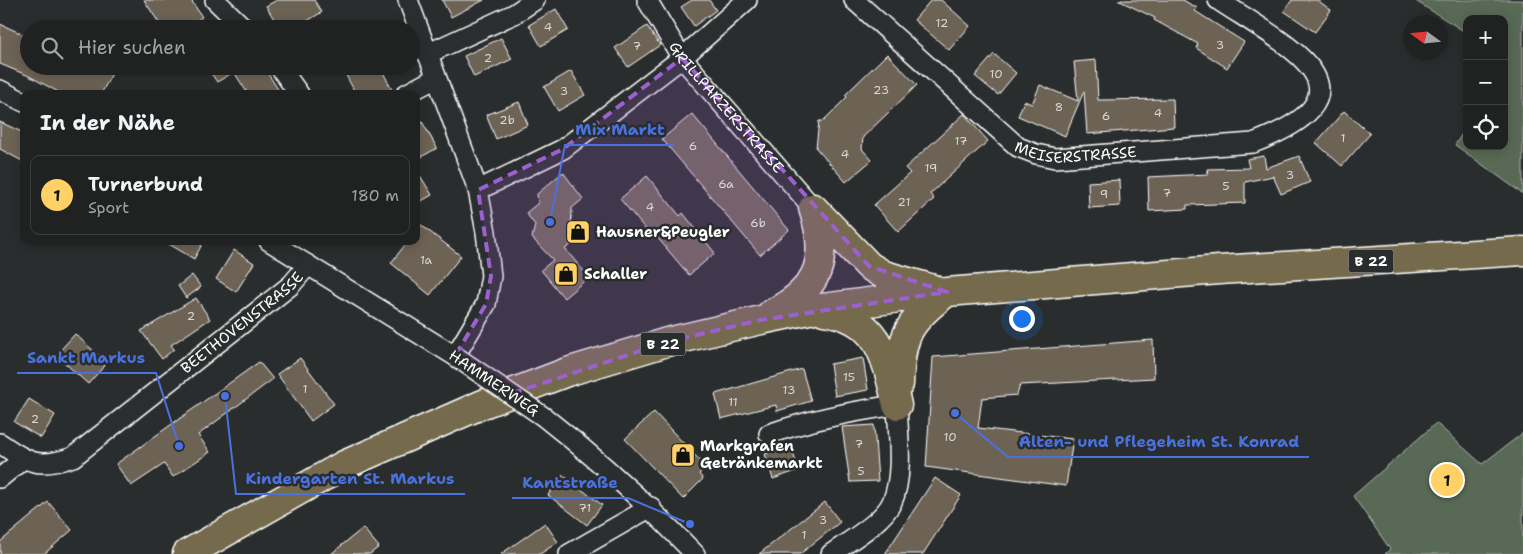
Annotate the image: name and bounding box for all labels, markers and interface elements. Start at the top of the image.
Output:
house number: 12 [936,15,948,31]
north arrow [1403,15,1448,60]
map controls [1463,15,1508,150]
button: + [1463,15,1508,60]
house number: 4 [544,19,552,35]
search box [20,20,420,75]
icon: search [38,34,66,62]
text: Hier suchen [78,35,186,60]
house number: 3 [1216,37,1224,53]
house number: 7 [633,38,641,54]
street label: GRILLPARZERSTRASSE [664,38,788,177]
house number: 2 [484,50,492,66]
button: − [1463,60,1508,105]
house number: 10 [989,66,1003,82]
house number: 23 [873,82,889,98]
house number: 3 [560,83,568,99]
house number: 8 [1055,99,1063,115]
house number: 4 [1154,105,1162,121]
button: locate [1463,105,1508,150]
house number: 6 [1102,108,1110,124]
text: In der Nähe [40,109,175,137]
house number: 2b [499,112,515,128]
callout: Mix Markt [565,114,674,145]
text: Mix Markt [575,119,665,140]
house number: 1 [1340,130,1346,146]
house number: 17 [955,133,967,149]
street label: MEISERSTRASSE [1012,137,1137,168]
house number: 6 [689,138,697,154]
house number: 4 [841,146,849,162]
house number: 19 [925,160,937,176]
house number: 3 [1286,167,1294,183]
text: Turnerbund [88,172,203,197]
house number: 6a [718,176,734,192]
house number: 5 [1222,178,1230,194]
text: 1 [53,185,61,206]
text: 180 m [351,185,399,206]
house number: 7 [1163,185,1171,201]
house number: 9 [1100,186,1108,202]
house number: 21 [898,194,910,210]
text: Sport [88,197,129,218]
house number: 4 [646,199,654,215]
house number: 6b [750,215,766,231]
shop icon: Hausner&Peugler [565,219,591,245]
place label: Hausner&Peugler [596,222,730,242]
road number: B 22 [1348,250,1394,272]
house number: 1a [420,252,433,268]
shop icon: Schaller [553,261,579,287]
place label: Schaller [584,264,647,284]
street label: BEETHOVENSTRASSE [177,268,308,378]
your location [1009,306,1035,332]
house number: 2 [187,308,195,324]
road number: B 22 [640,332,686,356]
callout: Sankt Markus [17,342,156,373]
street label: HAMMERWEG [445,345,543,421]
text: Sankt Markus [27,347,145,368]
house number: 15 [843,369,855,385]
house number: 1 [302,381,308,397]
house number: 13 [783,382,795,398]
house number: 11 [728,394,738,410]
house number: 2 [31,411,39,427]
callout: Alten- und Pflegeheim St. Konrad [1008,426,1309,457]
house number: 10 [943,429,957,445]
text: Alten- und Pflegeheim St. Konrad [1019,431,1299,452]
place label: Markgrafen Getränkemarkt [700,436,823,473]
house number: 7 [855,436,863,452]
shop icon: Markgrafen Getränkemarkt [670,442,696,468]
pin: 1 [1431,461,1463,499]
callout: Kindergarten St. Markus [236,463,465,494]
house number: 5 [857,463,865,479]
callout: Kantstraße [512,467,628,498]
text: Kindergarten St. Markus [246,468,454,489]
text: Kantstraße [522,472,618,493]
house number: 71 [579,500,591,516]
house number: 3 [819,512,827,528]
house number: 1 [801,527,807,543]

